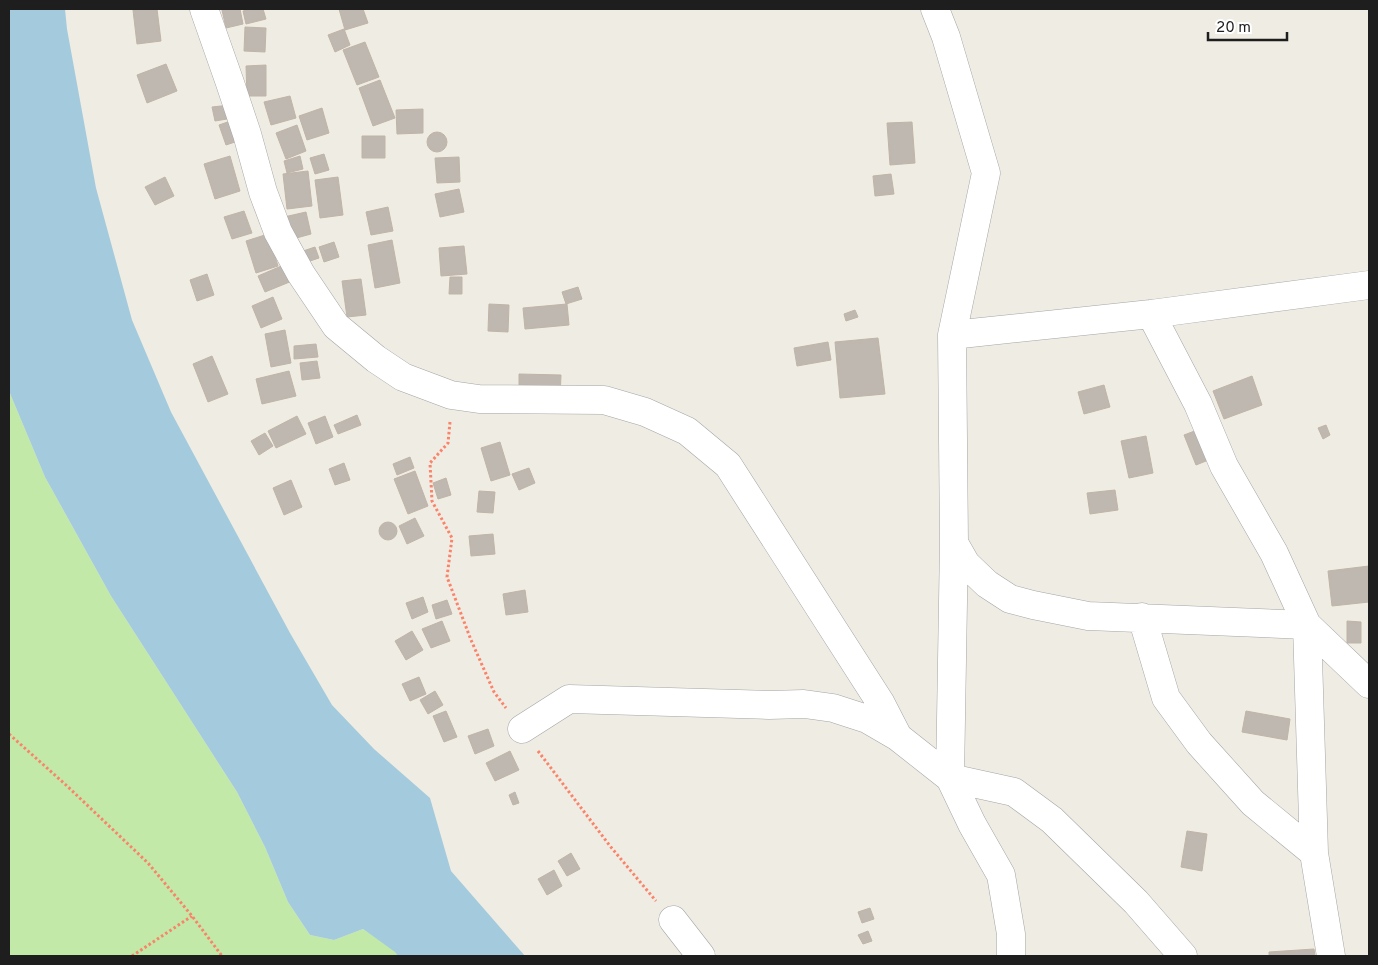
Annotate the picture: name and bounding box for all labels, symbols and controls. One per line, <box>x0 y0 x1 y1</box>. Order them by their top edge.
scale bar <box>1208 10 1287 42</box>
text: 20 m <box>1216 19 1251 38</box>

